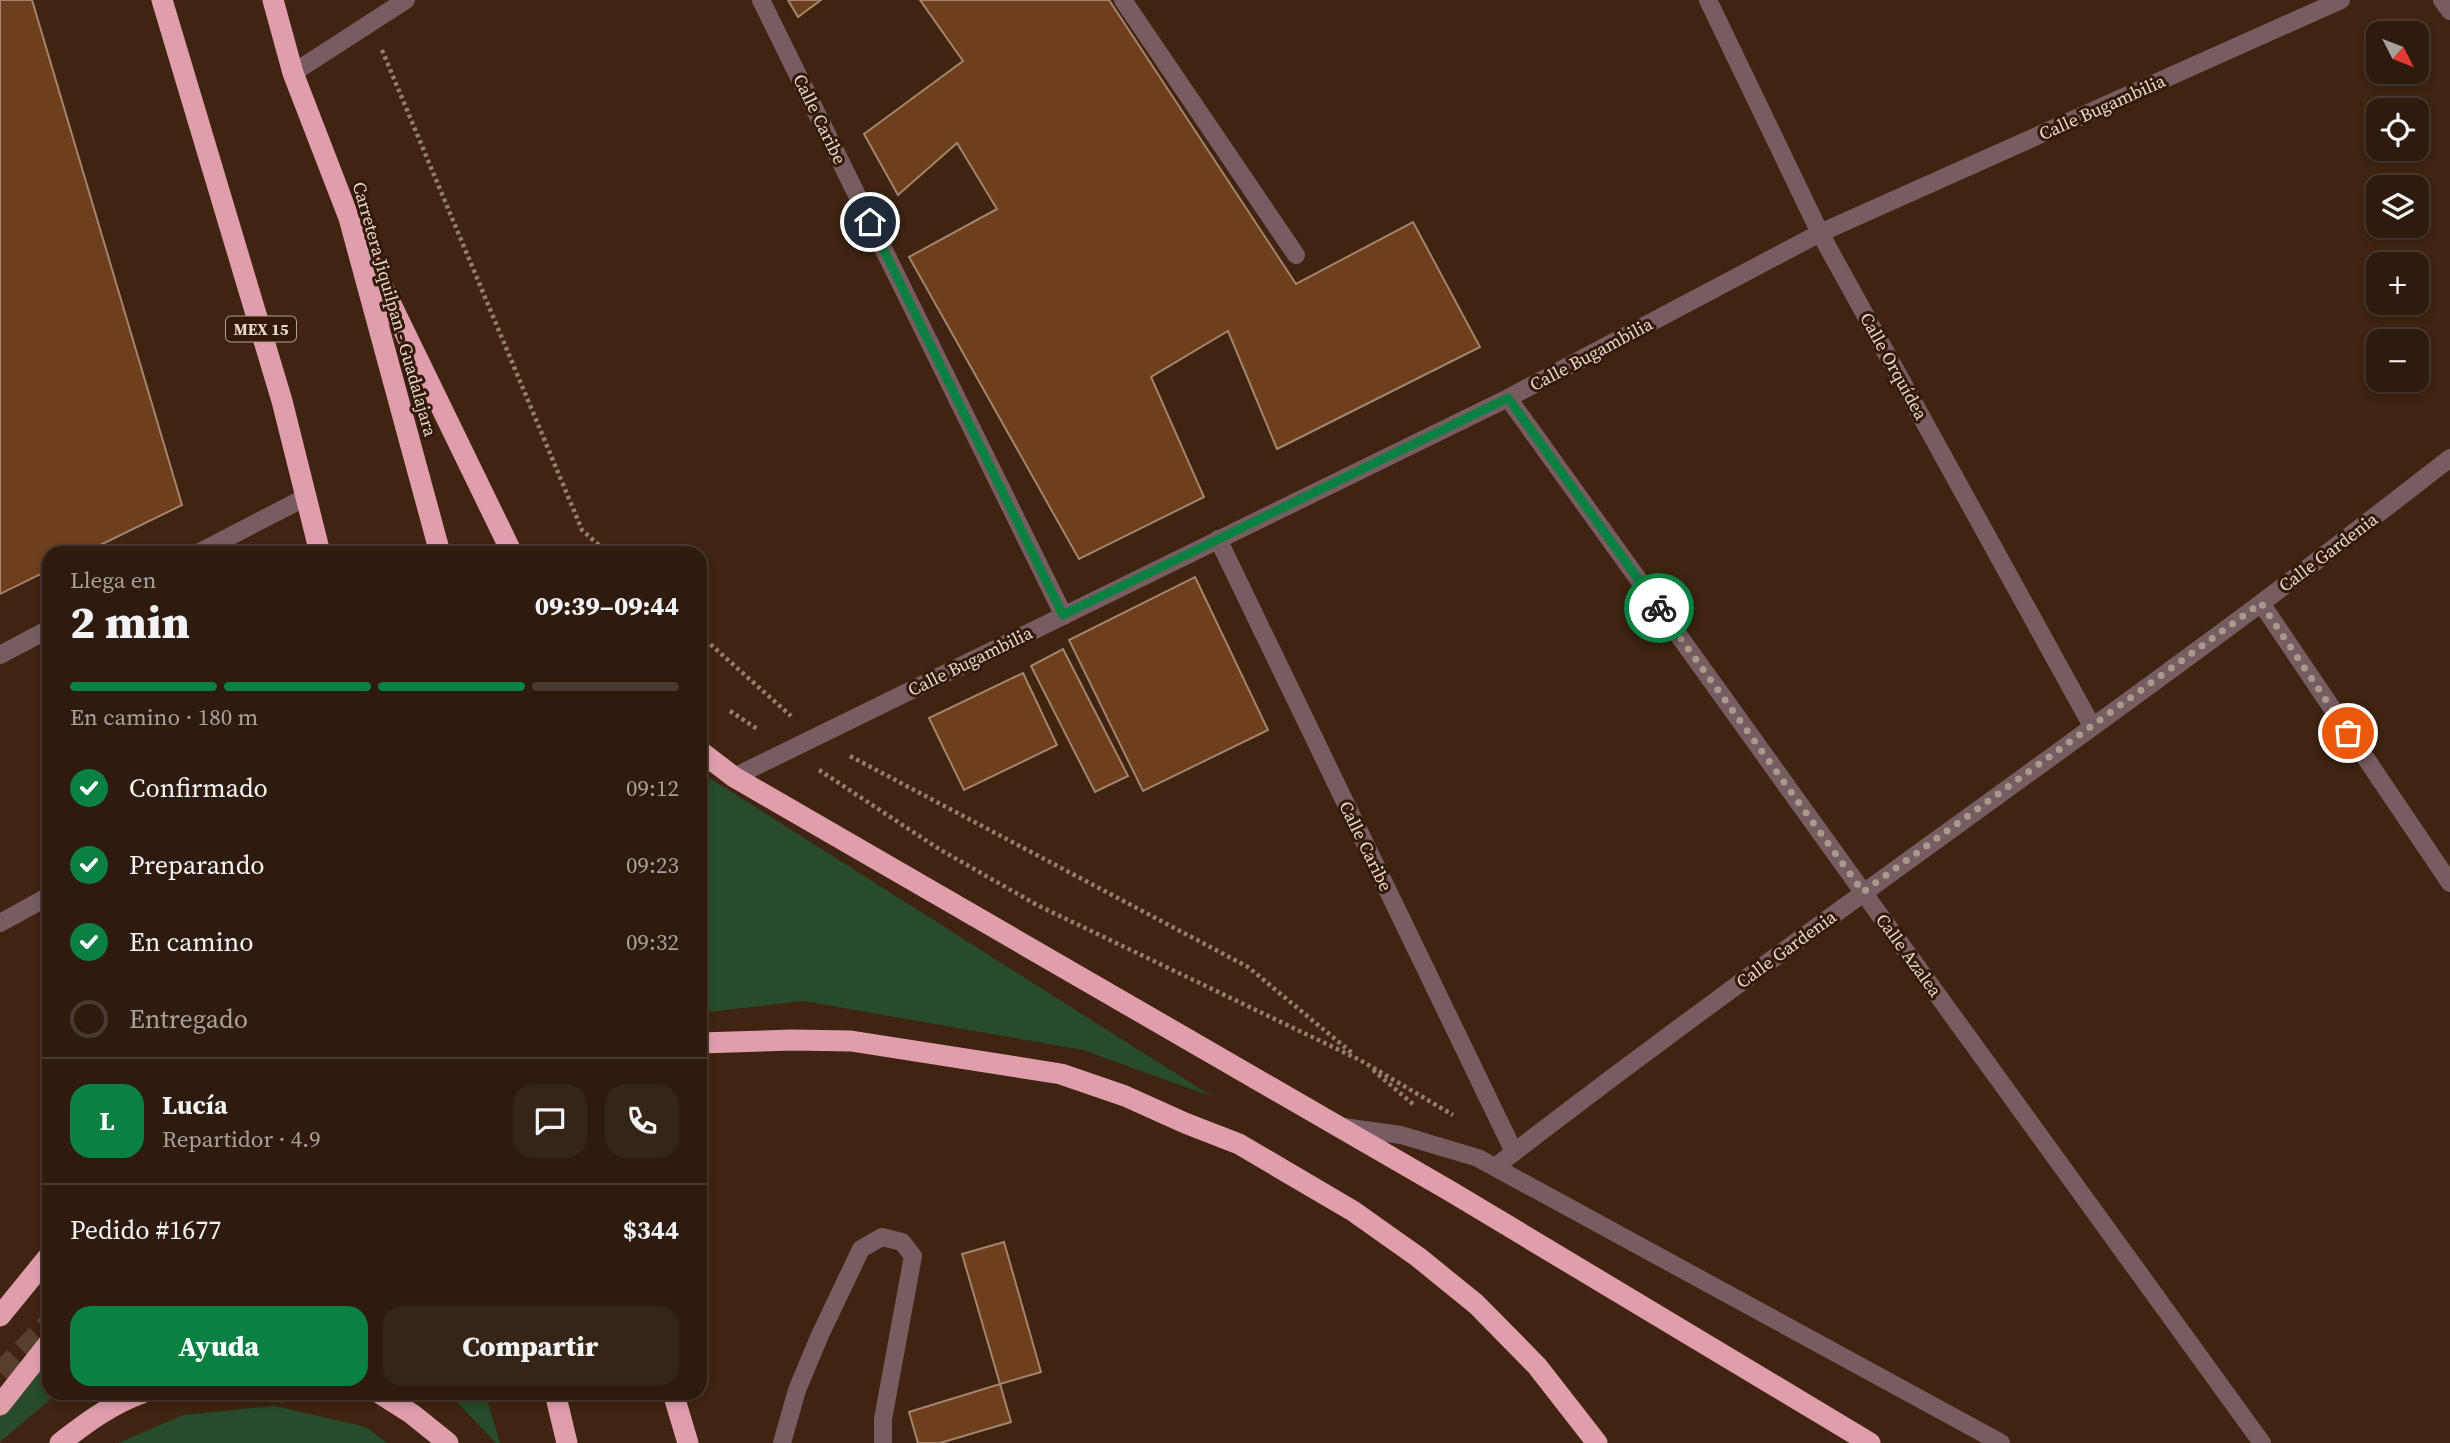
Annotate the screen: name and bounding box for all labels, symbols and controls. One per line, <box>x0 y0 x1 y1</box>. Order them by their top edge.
north arrow <box>2366 21 2429 84</box>
map controls <box>2366 21 2429 392</box>
street label: Calle Bugambilia <box>2035 68 2170 146</box>
street label: Calle Caribe <box>787 70 853 168</box>
button: locate <box>2366 98 2429 161</box>
button: layers <box>2366 175 2429 238</box>
street label: Carretera Jiquilpan - Guadalajara <box>347 179 444 440</box>
pin <box>840 192 900 252</box>
icon: home <box>851 203 889 241</box>
button: + <box>2366 252 2429 315</box>
street label: Calle Orquídea <box>1854 308 1934 425</box>
street label: Calle Bugambilia <box>1525 311 1658 397</box>
road number: MEX 15 <box>226 316 296 342</box>
button: − <box>2366 329 2429 392</box>
street label: Calle Gardenia <box>2273 506 2383 598</box>
text: Llega en <box>70 564 156 596</box>
courier <box>1624 573 1694 643</box>
text: 09:39–09:44 <box>535 588 679 624</box>
icon: bike <box>1640 589 1678 627</box>
text: 2 min <box>70 590 190 653</box>
street label: Calle Bugambilia <box>903 620 1037 702</box>
text: En camino · 180 m <box>70 701 258 733</box>
pin <box>2318 703 2378 763</box>
icon: bag <box>2329 714 2367 752</box>
icon: check <box>70 769 108 807</box>
text: Confirmado <box>129 770 268 806</box>
text: 09:12 <box>626 772 679 804</box>
street label: Calle Caribe <box>1333 797 1399 895</box>
icon: check <box>70 846 108 884</box>
text: Preparando <box>129 847 265 883</box>
text: 09:23 <box>626 849 679 881</box>
street label: Calle Gardenia <box>1731 904 1842 994</box>
street label: Calle Azalea <box>1870 908 1948 1002</box>
icon: check <box>70 923 108 961</box>
text: En camino <box>129 924 254 960</box>
text: 09:32 <box>626 926 679 958</box>
text: Entregado <box>129 1001 248 1037</box>
button: chat <box>513 1084 587 1158</box>
button: phone <box>605 1084 679 1158</box>
text: Lucía <box>162 1087 228 1123</box>
text: L <box>99 1103 115 1139</box>
text: Repartidor · 4.9 <box>162 1123 321 1155</box>
text: Pedido #1677 <box>70 1212 221 1248</box>
text: $344 <box>623 1212 679 1248</box>
button: Ayuda <box>70 1306 368 1386</box>
button: Compartir <box>382 1306 679 1386</box>

